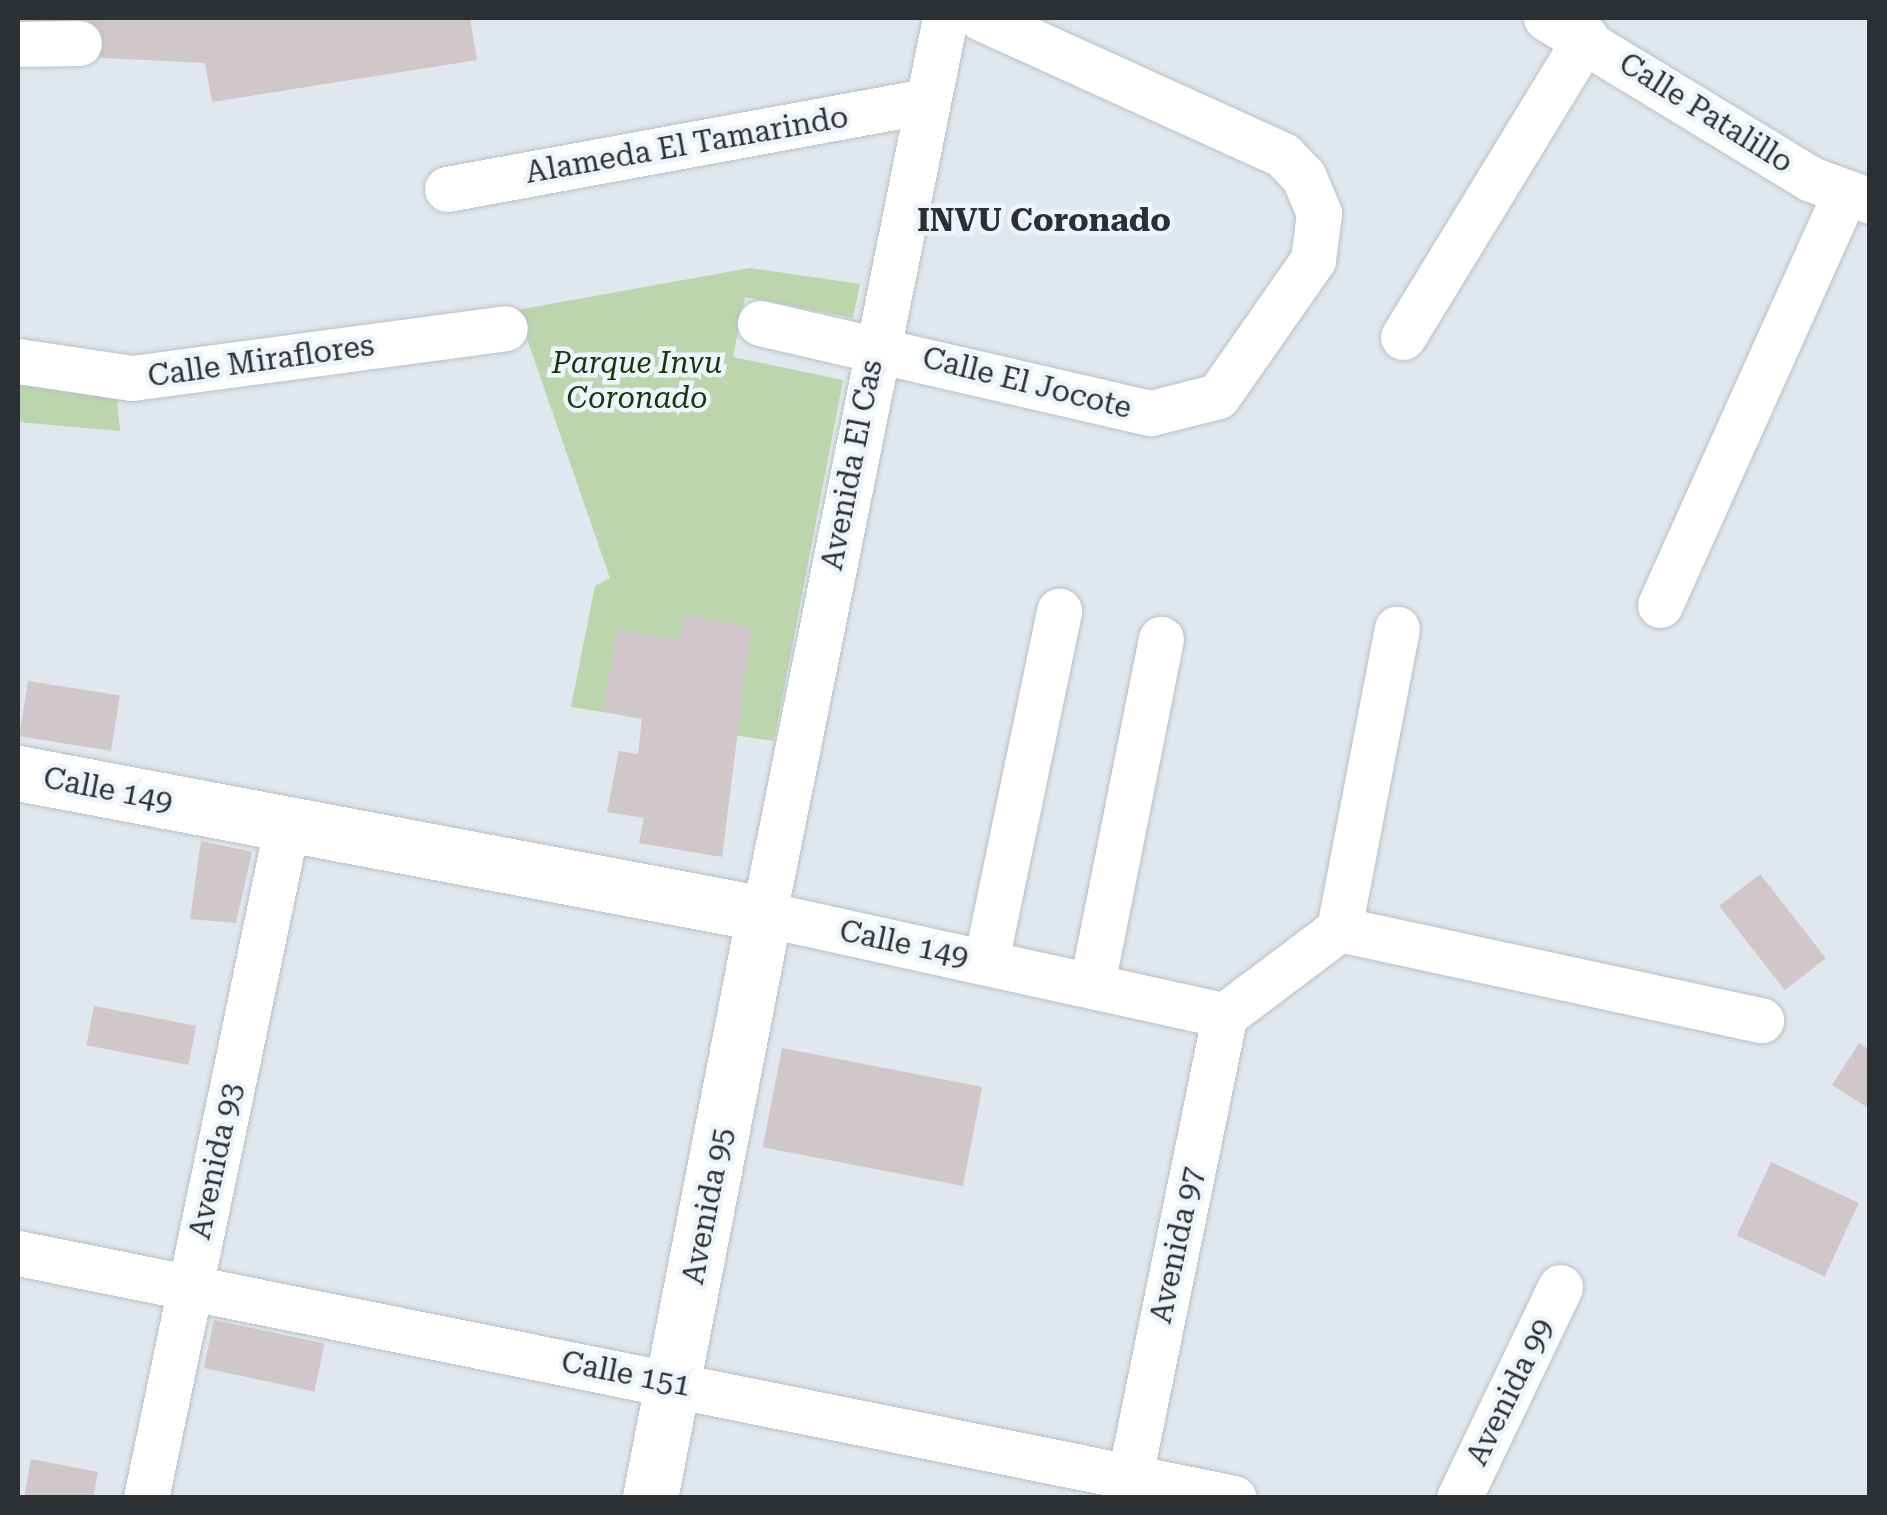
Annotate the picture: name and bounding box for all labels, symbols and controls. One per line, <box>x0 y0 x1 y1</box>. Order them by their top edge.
street label: Calle Patalillo <box>1613 45 1799 181</box>
street label: Alameda El Tamarindo <box>523 99 851 191</box>
district label: INVU Coronado <box>917 201 1171 239</box>
street label: Calle Miraflores <box>146 327 376 395</box>
street label: Calle El Jocote <box>919 340 1135 426</box>
park label: Parque Invu Coronado <box>552 345 722 416</box>
street label: Avenida El Cas <box>814 357 890 573</box>
street label: Calle 149 <box>40 760 176 820</box>
street label: Calle 149 <box>836 913 972 975</box>
street label: Avenida 93 <box>182 1080 250 1242</box>
street label: Avenida 95 <box>675 1125 741 1287</box>
street label: Avenida 97 <box>1143 1164 1211 1326</box>
street label: Avenida 99 <box>1459 1313 1561 1471</box>
street label: Calle 151 <box>558 1344 694 1404</box>

